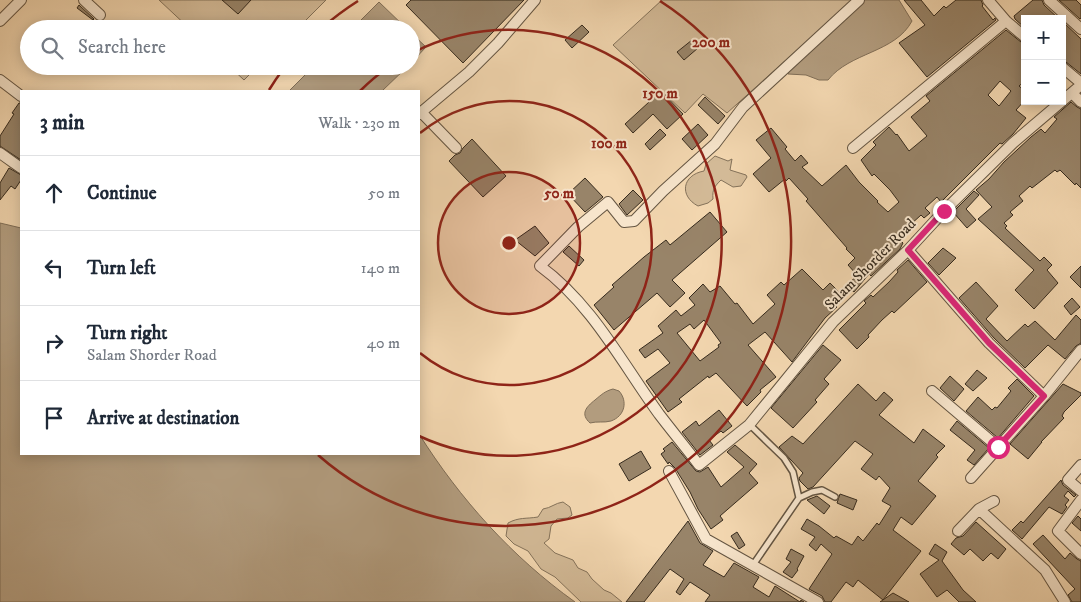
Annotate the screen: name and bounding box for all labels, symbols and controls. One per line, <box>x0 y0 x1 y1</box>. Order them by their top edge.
map controls <box>1021 15 1066 105</box>
button: + <box>1021 15 1066 60</box>
search box <box>20 20 420 75</box>
text: 200 m <box>692 33 731 52</box>
icon: search <box>38 34 66 62</box>
text: Search here <box>78 36 166 59</box>
button: − <box>1021 60 1066 105</box>
text: 150 m <box>642 84 678 103</box>
text: 3 min <box>40 110 85 136</box>
text: Walk · 230 m <box>318 113 400 133</box>
text: 100 m <box>591 134 628 153</box>
icon: ahead <box>40 179 68 207</box>
text: Continue <box>87 182 157 205</box>
text: 50 m <box>368 183 400 203</box>
text: 50 m <box>543 184 575 203</box>
route end <box>933 200 956 223</box>
street label: Salam Shorder Road <box>821 214 920 314</box>
centre of rings <box>500 234 518 252</box>
icon: left <box>40 254 68 282</box>
text: Turn left <box>87 257 156 280</box>
text: 140 m <box>361 258 400 278</box>
text: Turn right <box>87 322 167 345</box>
icon: right <box>40 329 68 357</box>
text: 40 m <box>367 333 400 353</box>
text: Salam Shorder Road <box>87 345 217 365</box>
icon: arrive <box>40 404 68 432</box>
text: Arrive at destination <box>87 407 239 430</box>
route start <box>987 436 1010 459</box>

